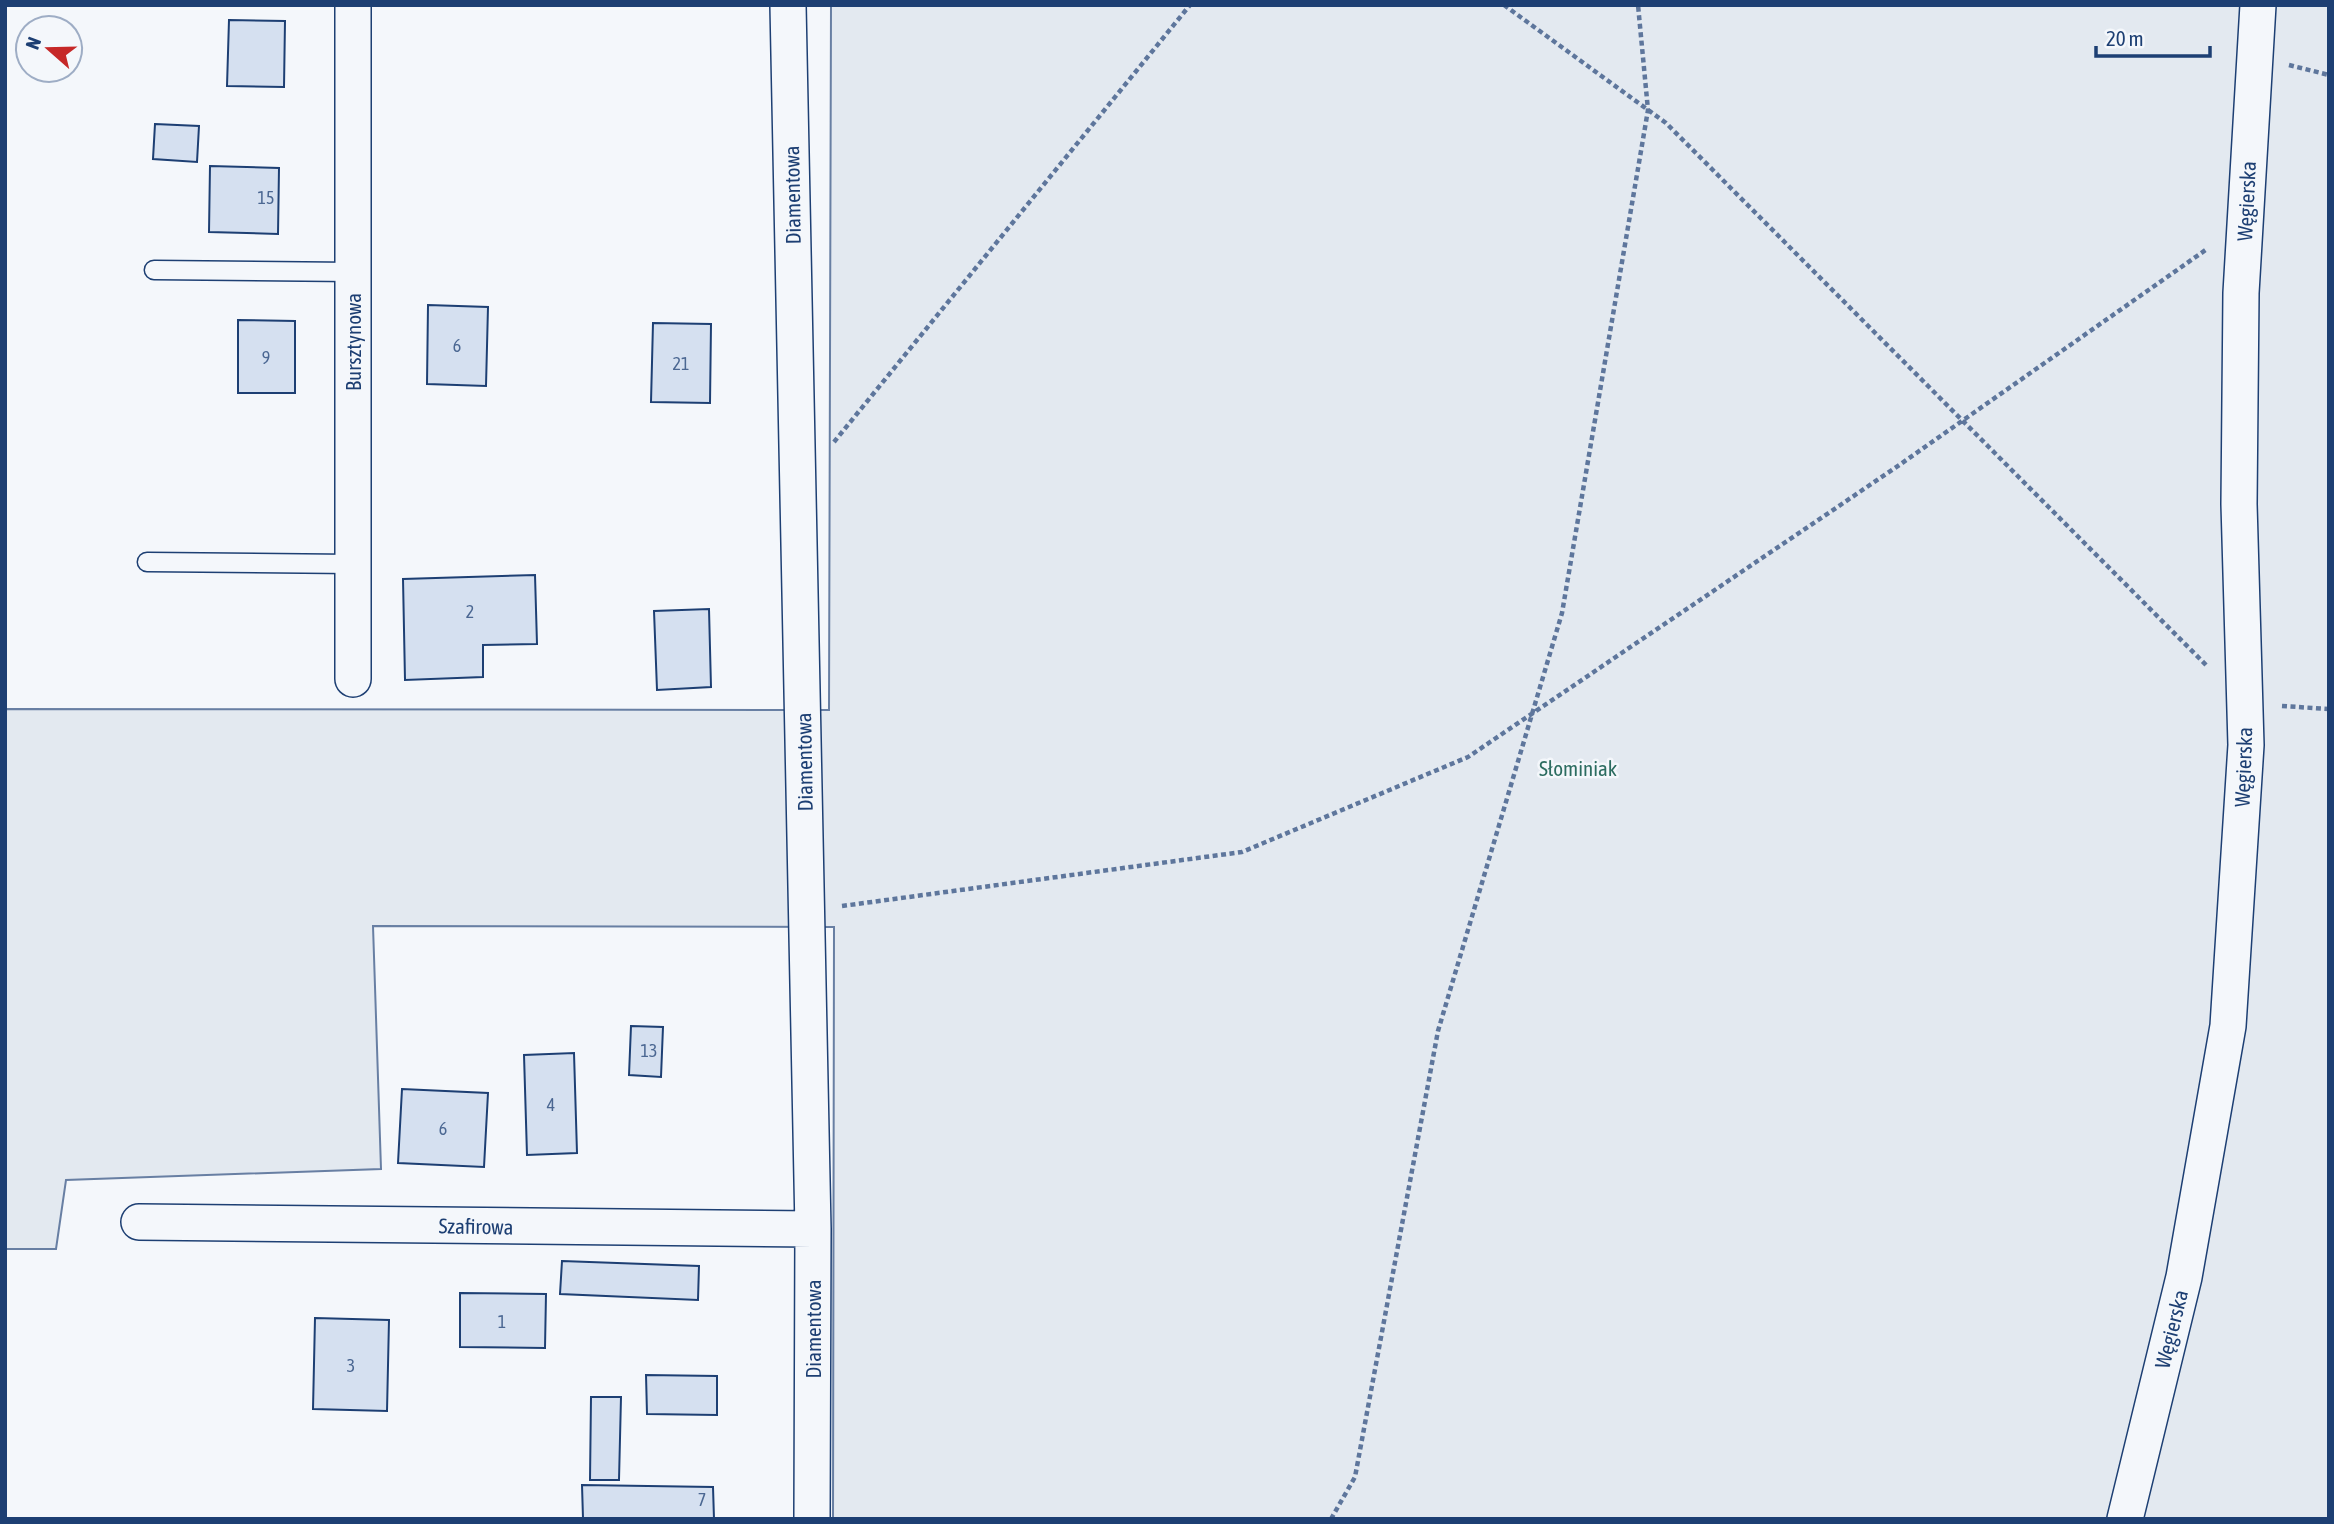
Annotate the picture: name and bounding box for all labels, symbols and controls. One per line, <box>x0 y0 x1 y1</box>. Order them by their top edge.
north arrow <box>14 14 84 84</box>
scale bar <box>2096 14 2210 58</box>
text: 20 m <box>2106 26 2144 50</box>
text: N <box>21 34 45 52</box>
street label: Diamentowa <box>779 145 805 245</box>
street label: Węgierska <box>2232 160 2260 242</box>
house number: 15 <box>258 187 274 208</box>
street label: Bursztynowa <box>341 293 365 391</box>
house number: 6 <box>453 335 461 356</box>
house number: 9 <box>262 347 270 368</box>
house number: 21 <box>673 353 689 374</box>
house number: 2 <box>466 601 474 622</box>
street label: Diamentowa <box>791 712 817 812</box>
street label: Węgierska <box>2230 727 2256 807</box>
park label: Słominiak <box>1539 756 1617 780</box>
house number: 13 <box>641 1040 657 1061</box>
house number: 4 <box>547 1094 555 1115</box>
house number: 6 <box>439 1118 447 1139</box>
street label: Szafirowa <box>438 1213 514 1239</box>
street label: Diamentowa <box>801 1280 825 1378</box>
street label: Węgierska <box>2150 1287 2192 1371</box>
house number: 1 <box>498 1311 506 1332</box>
house number: 3 <box>347 1355 355 1376</box>
house number: 7 <box>698 1489 706 1510</box>

